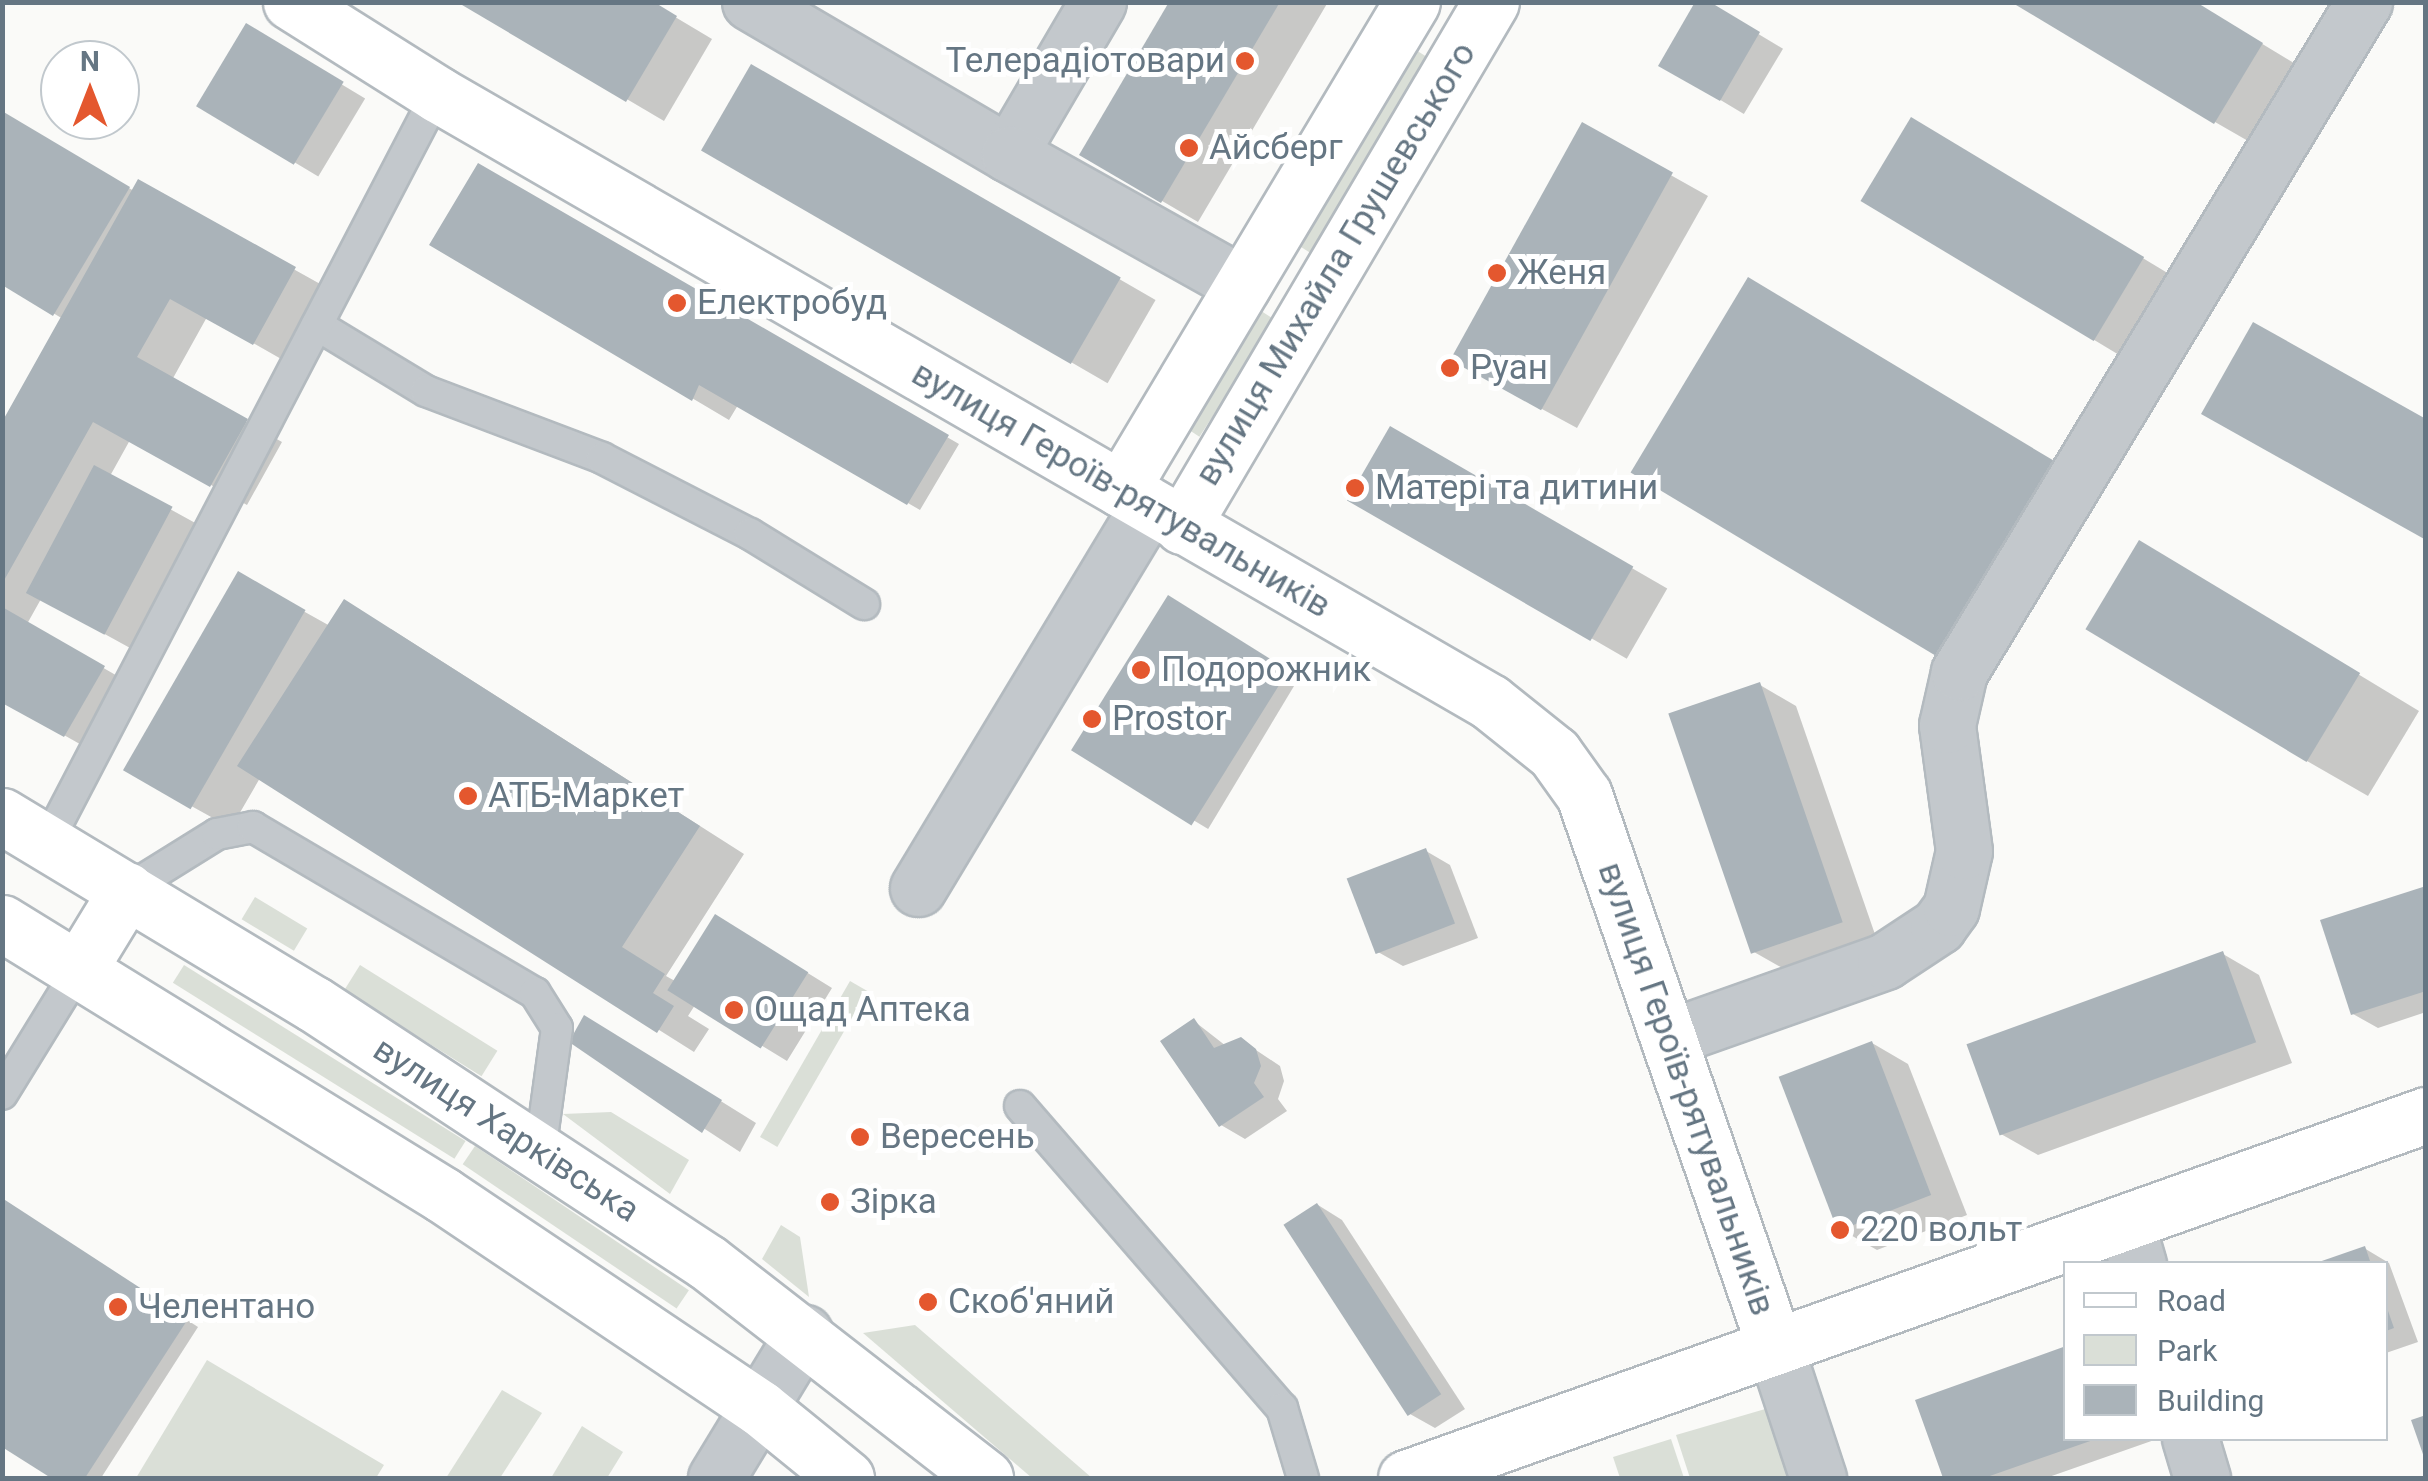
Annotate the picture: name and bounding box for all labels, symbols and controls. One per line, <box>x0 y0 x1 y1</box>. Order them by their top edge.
street label: вулиця Михайла Грушевського <box>1187 35 1485 493</box>
north arrow <box>40 40 140 140</box>
place label: Телерадіотовари <box>946 40 1225 82</box>
text: N <box>80 45 100 78</box>
marker: Телерадіотовари <box>1234 50 1256 72</box>
place label: Айсберг <box>1209 127 1343 169</box>
marker: Айсберг <box>1178 137 1200 159</box>
place label: Женя <box>1517 252 1606 294</box>
marker: Женя <box>1486 262 1508 284</box>
place label: Електробуд <box>697 282 887 324</box>
marker: Електробуд <box>666 292 688 314</box>
place label: Руан <box>1470 347 1548 389</box>
street label: вулиця Героїв-рятувальників <box>904 353 1338 627</box>
marker: Руан <box>1439 357 1461 379</box>
place label: Матері та дитини <box>1375 467 1658 509</box>
marker: Матері та дитини <box>1344 477 1366 499</box>
place label: Подорожник <box>1161 649 1371 691</box>
marker: Подорожник <box>1130 659 1152 681</box>
place label: Prostor <box>1112 698 1227 740</box>
marker: Prostor <box>1081 708 1103 730</box>
place label: АТБ-Маркет <box>488 775 684 817</box>
marker: АТБ-Маркет <box>457 785 479 807</box>
street label: вулиця Героїв-рятувальників <box>1589 857 1783 1321</box>
place label: Ощад Аптека <box>754 989 971 1031</box>
marker: Ощад Аптека <box>723 999 745 1021</box>
street label: вулиця Харківська <box>365 1028 647 1232</box>
place label: Вересень <box>880 1116 1035 1158</box>
marker: Вересень <box>849 1126 871 1148</box>
place label: Зiрка <box>850 1181 937 1223</box>
marker: Зiрка <box>819 1191 841 1213</box>
place label: 220 вольт <box>1860 1209 2022 1251</box>
marker: 220 вольт <box>1829 1219 1851 1241</box>
legend <box>2063 1261 2388 1441</box>
place label: Скоб'яний <box>948 1281 1115 1323</box>
text: Road <box>2157 1283 2226 1318</box>
place label: Челентано <box>138 1286 315 1328</box>
marker: Скоб'яний <box>917 1291 939 1313</box>
marker: Челентано <box>107 1296 129 1318</box>
text: Park <box>2157 1333 2217 1368</box>
text: Building <box>2157 1383 2264 1418</box>

